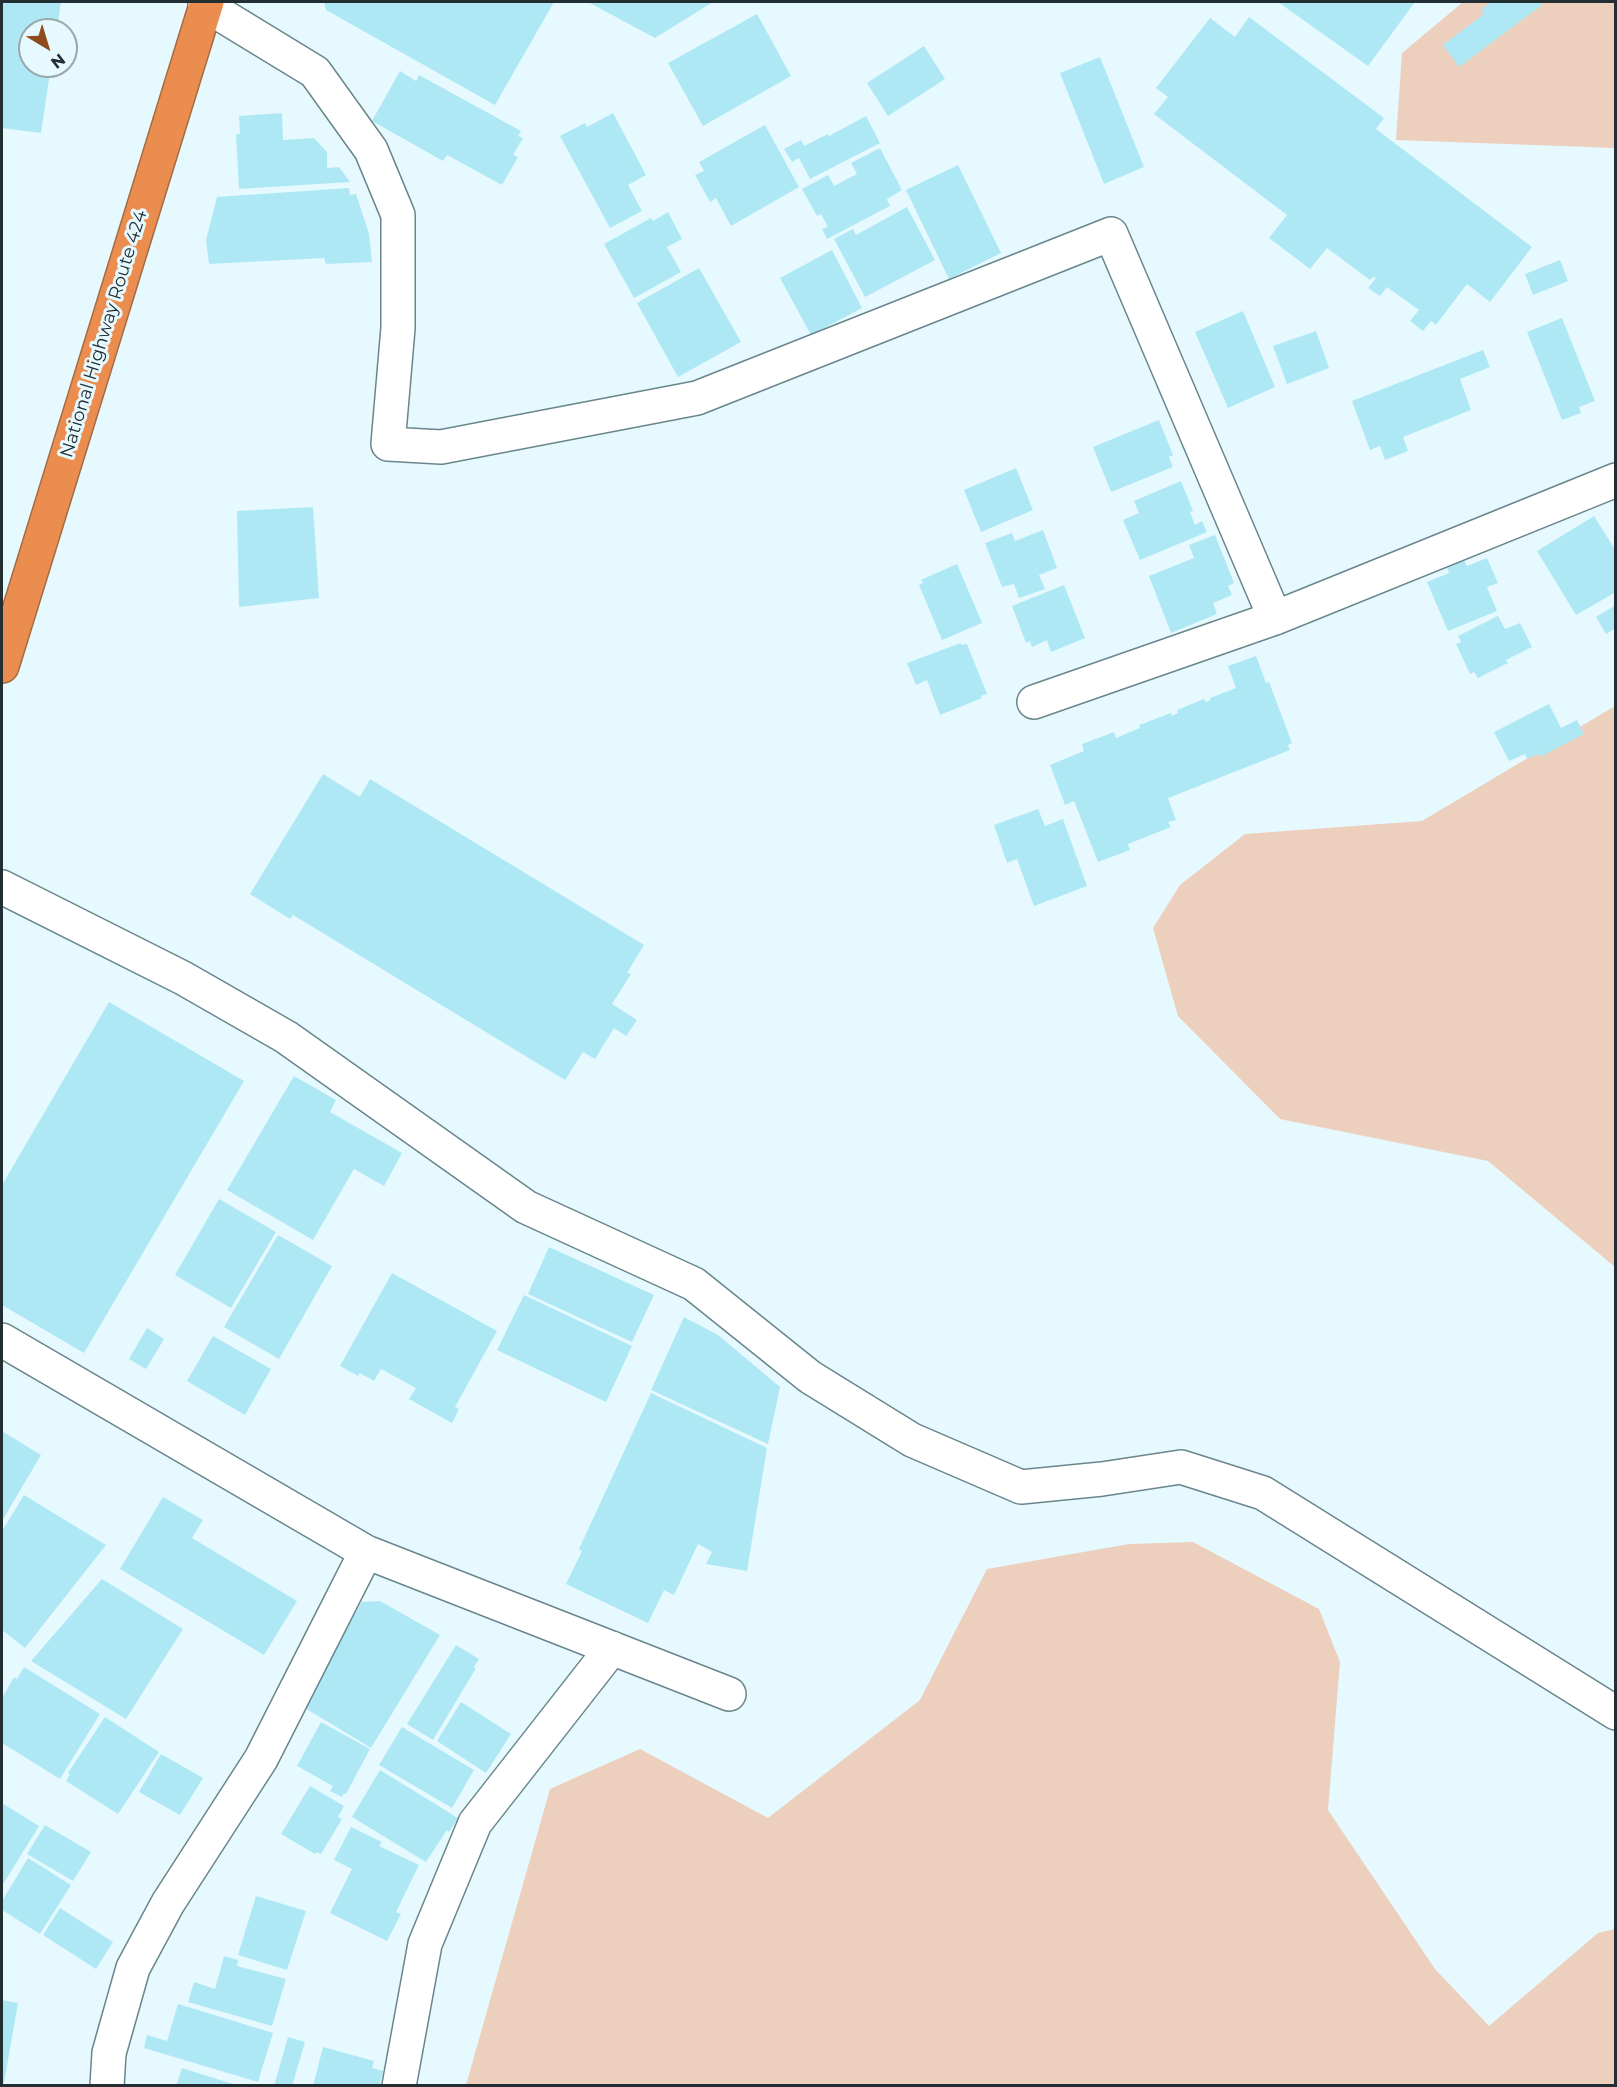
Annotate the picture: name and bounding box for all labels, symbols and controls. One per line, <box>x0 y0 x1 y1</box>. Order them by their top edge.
north arrow <box>18 18 78 78</box>
text: N <box>47 50 69 72</box>
street label: National Highway Route 424 <box>56 208 152 460</box>

